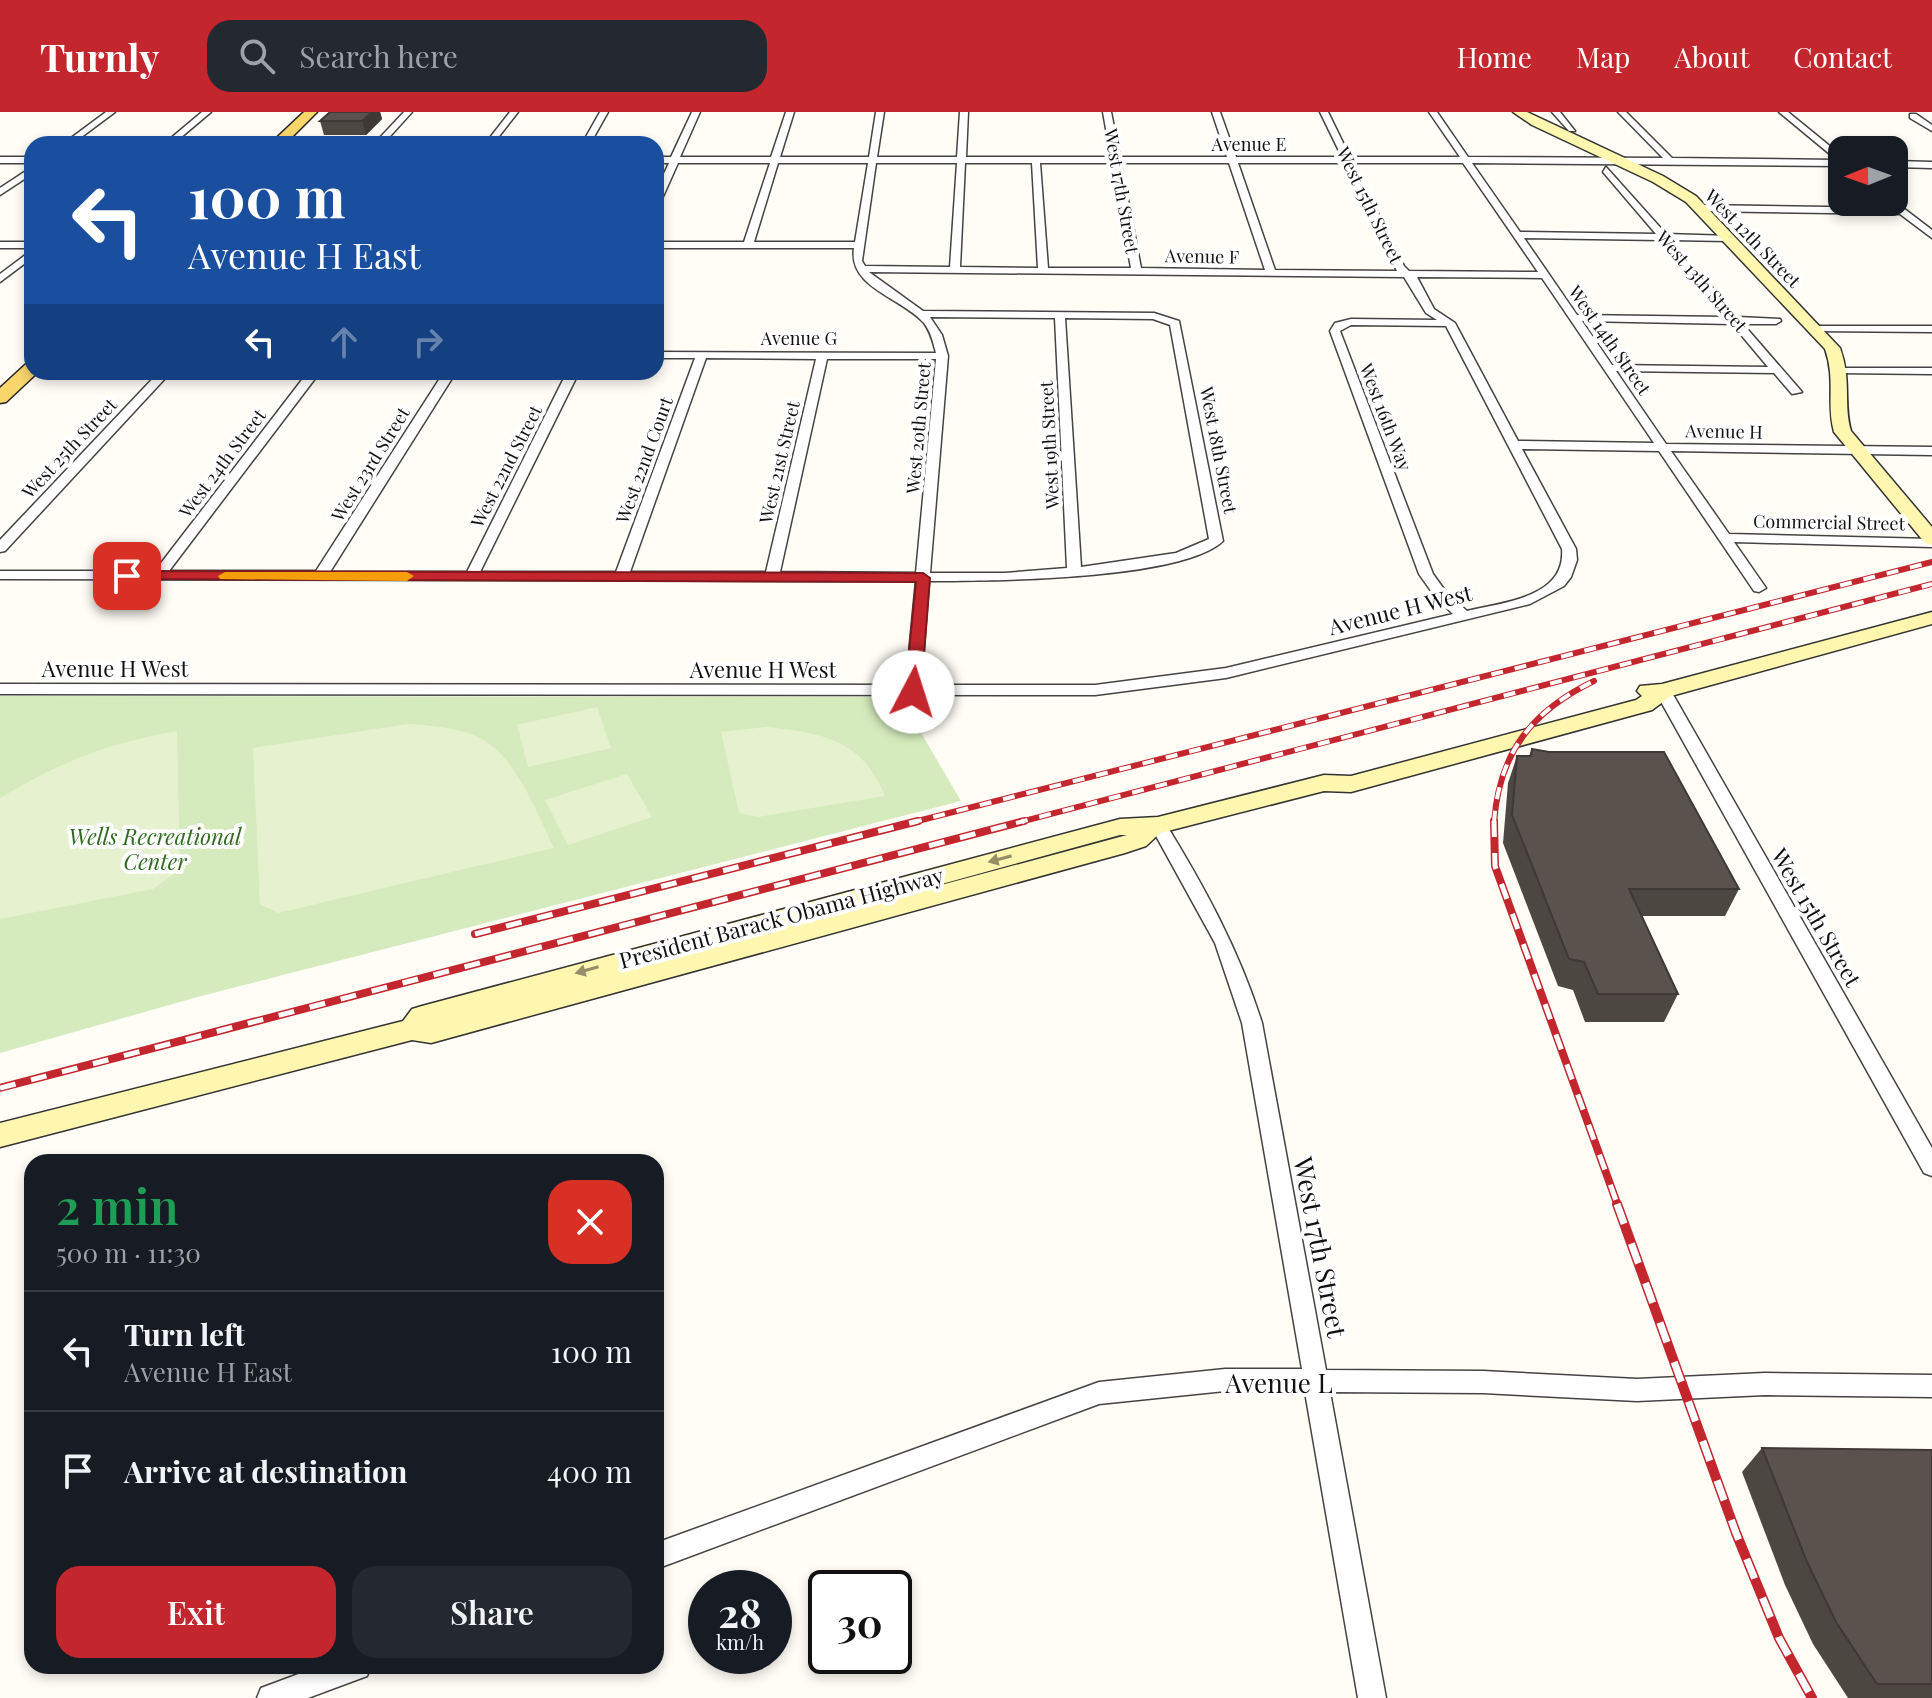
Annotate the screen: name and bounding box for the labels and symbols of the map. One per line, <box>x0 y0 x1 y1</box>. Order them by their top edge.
street label: West 17th Street <box>1099 126 1145 256</box>
street label: Avenue E <box>1211 132 1286 156</box>
north arrow <box>1828 136 1908 216</box>
street label: West 15th Street <box>1331 142 1409 268</box>
street label: West 12th Street <box>1699 183 1806 293</box>
street label: West 13th Street <box>1651 224 1753 337</box>
street label: Avenue F <box>1164 243 1239 269</box>
street label: West 14th Street <box>1563 280 1657 400</box>
street label: Avenue G <box>760 326 838 350</box>
street label: West 16th Way <box>1354 359 1417 474</box>
street label: West 20th Street <box>900 361 936 496</box>
street label: West 19th Street <box>1034 380 1064 511</box>
street label: West 18th Street <box>1195 384 1243 516</box>
street label: West 25th Street <box>16 392 122 504</box>
street label: West 22nd Court <box>610 393 678 527</box>
street label: West 21st Street <box>753 398 805 527</box>
street label: West 22nd Street <box>464 400 547 532</box>
street label: West 23rd Street <box>325 402 415 527</box>
street label: West 24th Street <box>173 403 271 523</box>
street label: Avenue H <box>1684 418 1763 444</box>
street label: Commercial Street <box>1753 509 1906 535</box>
pin <box>93 542 161 610</box>
street label: Avenue H West <box>1324 576 1476 642</box>
position arrow <box>871 650 955 734</box>
street label: Avenue H West <box>41 653 190 683</box>
street label: Avenue H West <box>689 654 838 684</box>
park label: Wells Recreational Center <box>69 821 242 876</box>
street label: West 15th Street <box>1765 842 1869 992</box>
one-way arrow <box>988 853 1013 865</box>
street label: President Barack Obama Highway <box>616 859 946 975</box>
one-way arrow <box>574 964 599 976</box>
street label: West 17th Street <box>1286 1153 1356 1341</box>
street label: Avenue L <box>1224 1365 1333 1400</box>
speed limit sign: 30 <box>808 1570 912 1674</box>

